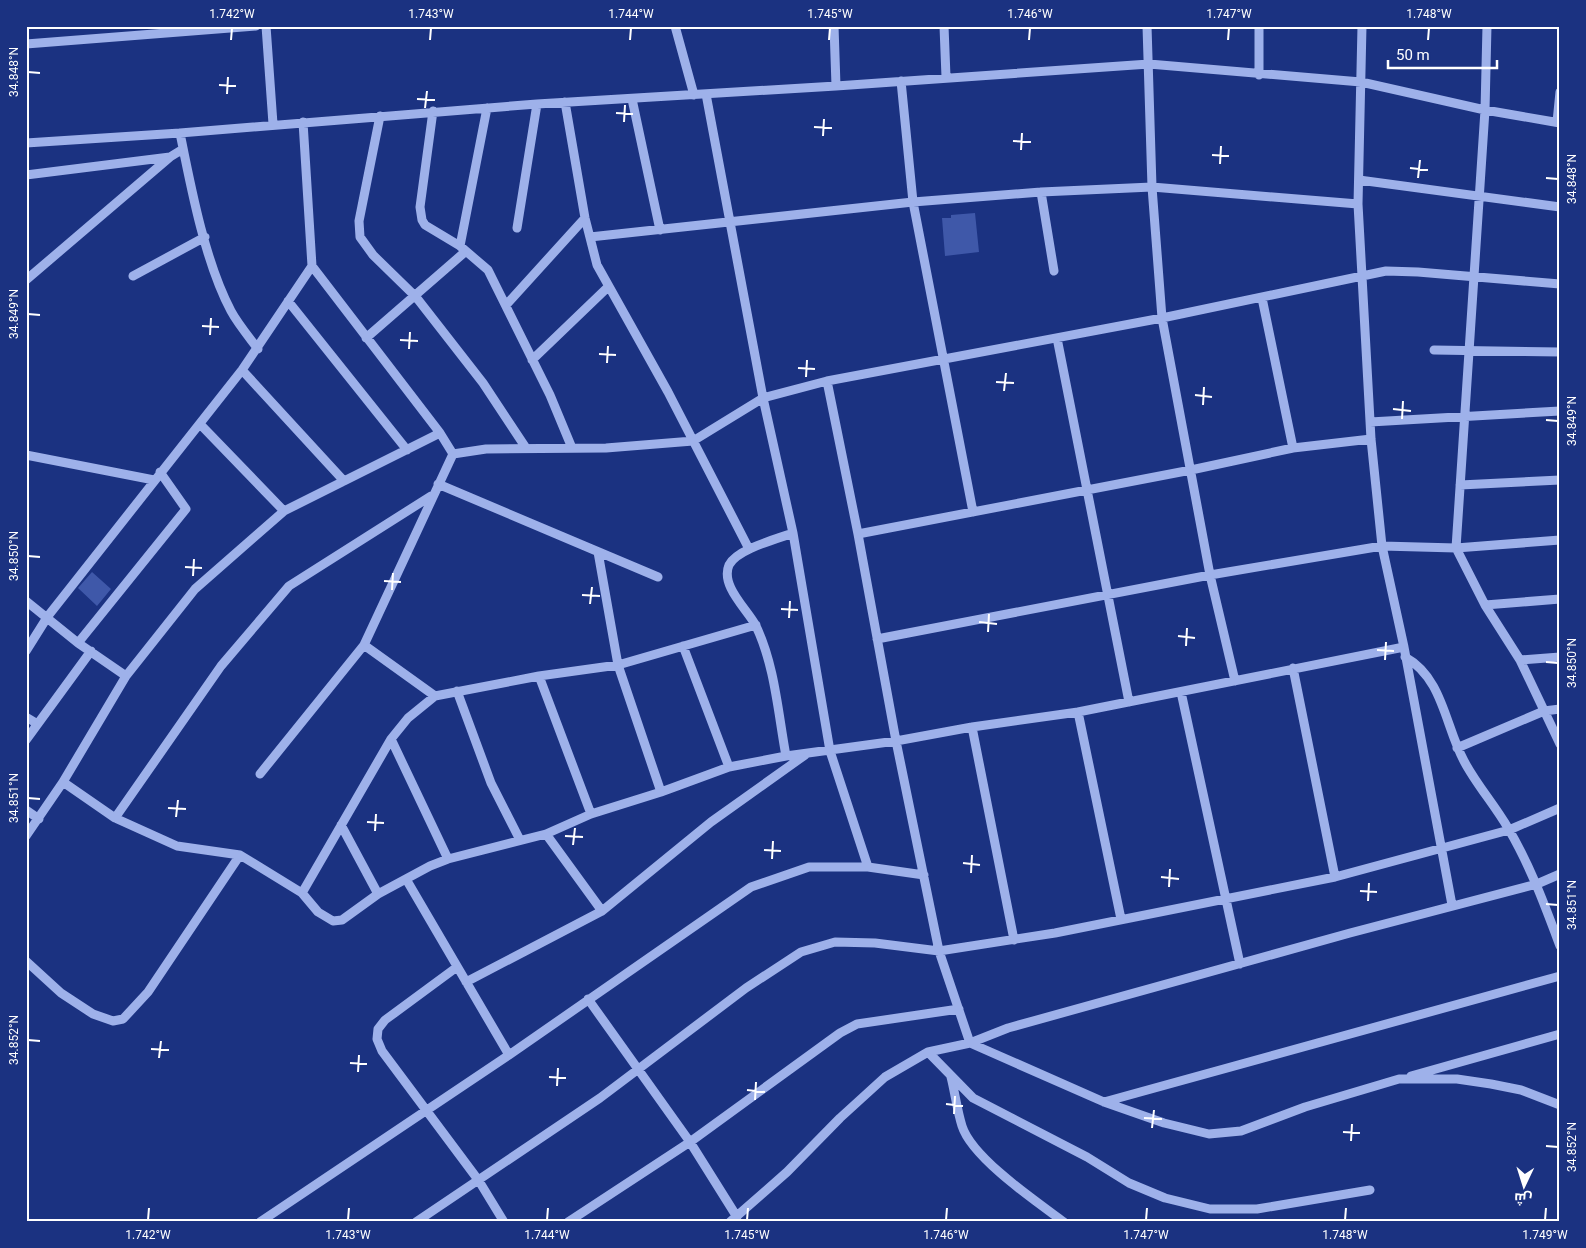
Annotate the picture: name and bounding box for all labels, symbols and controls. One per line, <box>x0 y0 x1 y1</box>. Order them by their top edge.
text: 1.742°W <box>209 7 255 21</box>
text: 1.743°W <box>408 7 454 21</box>
text: 1.744°W <box>608 7 654 21</box>
text: 1.745°W <box>807 7 853 21</box>
text: 1.746°W <box>1007 7 1053 21</box>
text: 1.747°W <box>1206 7 1252 21</box>
text: 1.748°W <box>1406 7 1452 21</box>
scale bar <box>1388 38 1497 70</box>
text: 50 m <box>1396 46 1430 64</box>
text: 34.848°N <box>7 47 21 97</box>
text: 34.848°N <box>1565 154 1579 204</box>
text: 34.849°N <box>7 289 21 339</box>
text: 34.849°N <box>1565 396 1579 446</box>
text: 34.850°N <box>7 531 21 581</box>
text: 34.850°N <box>1565 638 1579 688</box>
text: 34.851°N <box>7 773 21 823</box>
text: 34.851°N <box>1565 880 1579 930</box>
text: 34.852°N <box>7 1015 21 1065</box>
text: 34.852°N <box>1565 1122 1579 1172</box>
north arrow <box>1498 1160 1548 1210</box>
text: ش <box>1514 1189 1533 1208</box>
text: 1.742°W <box>125 1228 171 1242</box>
text: 1.743°W <box>325 1228 371 1242</box>
text: 1.744°W <box>524 1228 570 1242</box>
text: 1.745°W <box>724 1228 770 1242</box>
text: 1.746°W <box>923 1228 969 1242</box>
text: 1.747°W <box>1123 1228 1169 1242</box>
text: 1.748°W <box>1322 1228 1368 1242</box>
text: 1.749°W <box>1522 1228 1568 1242</box>

